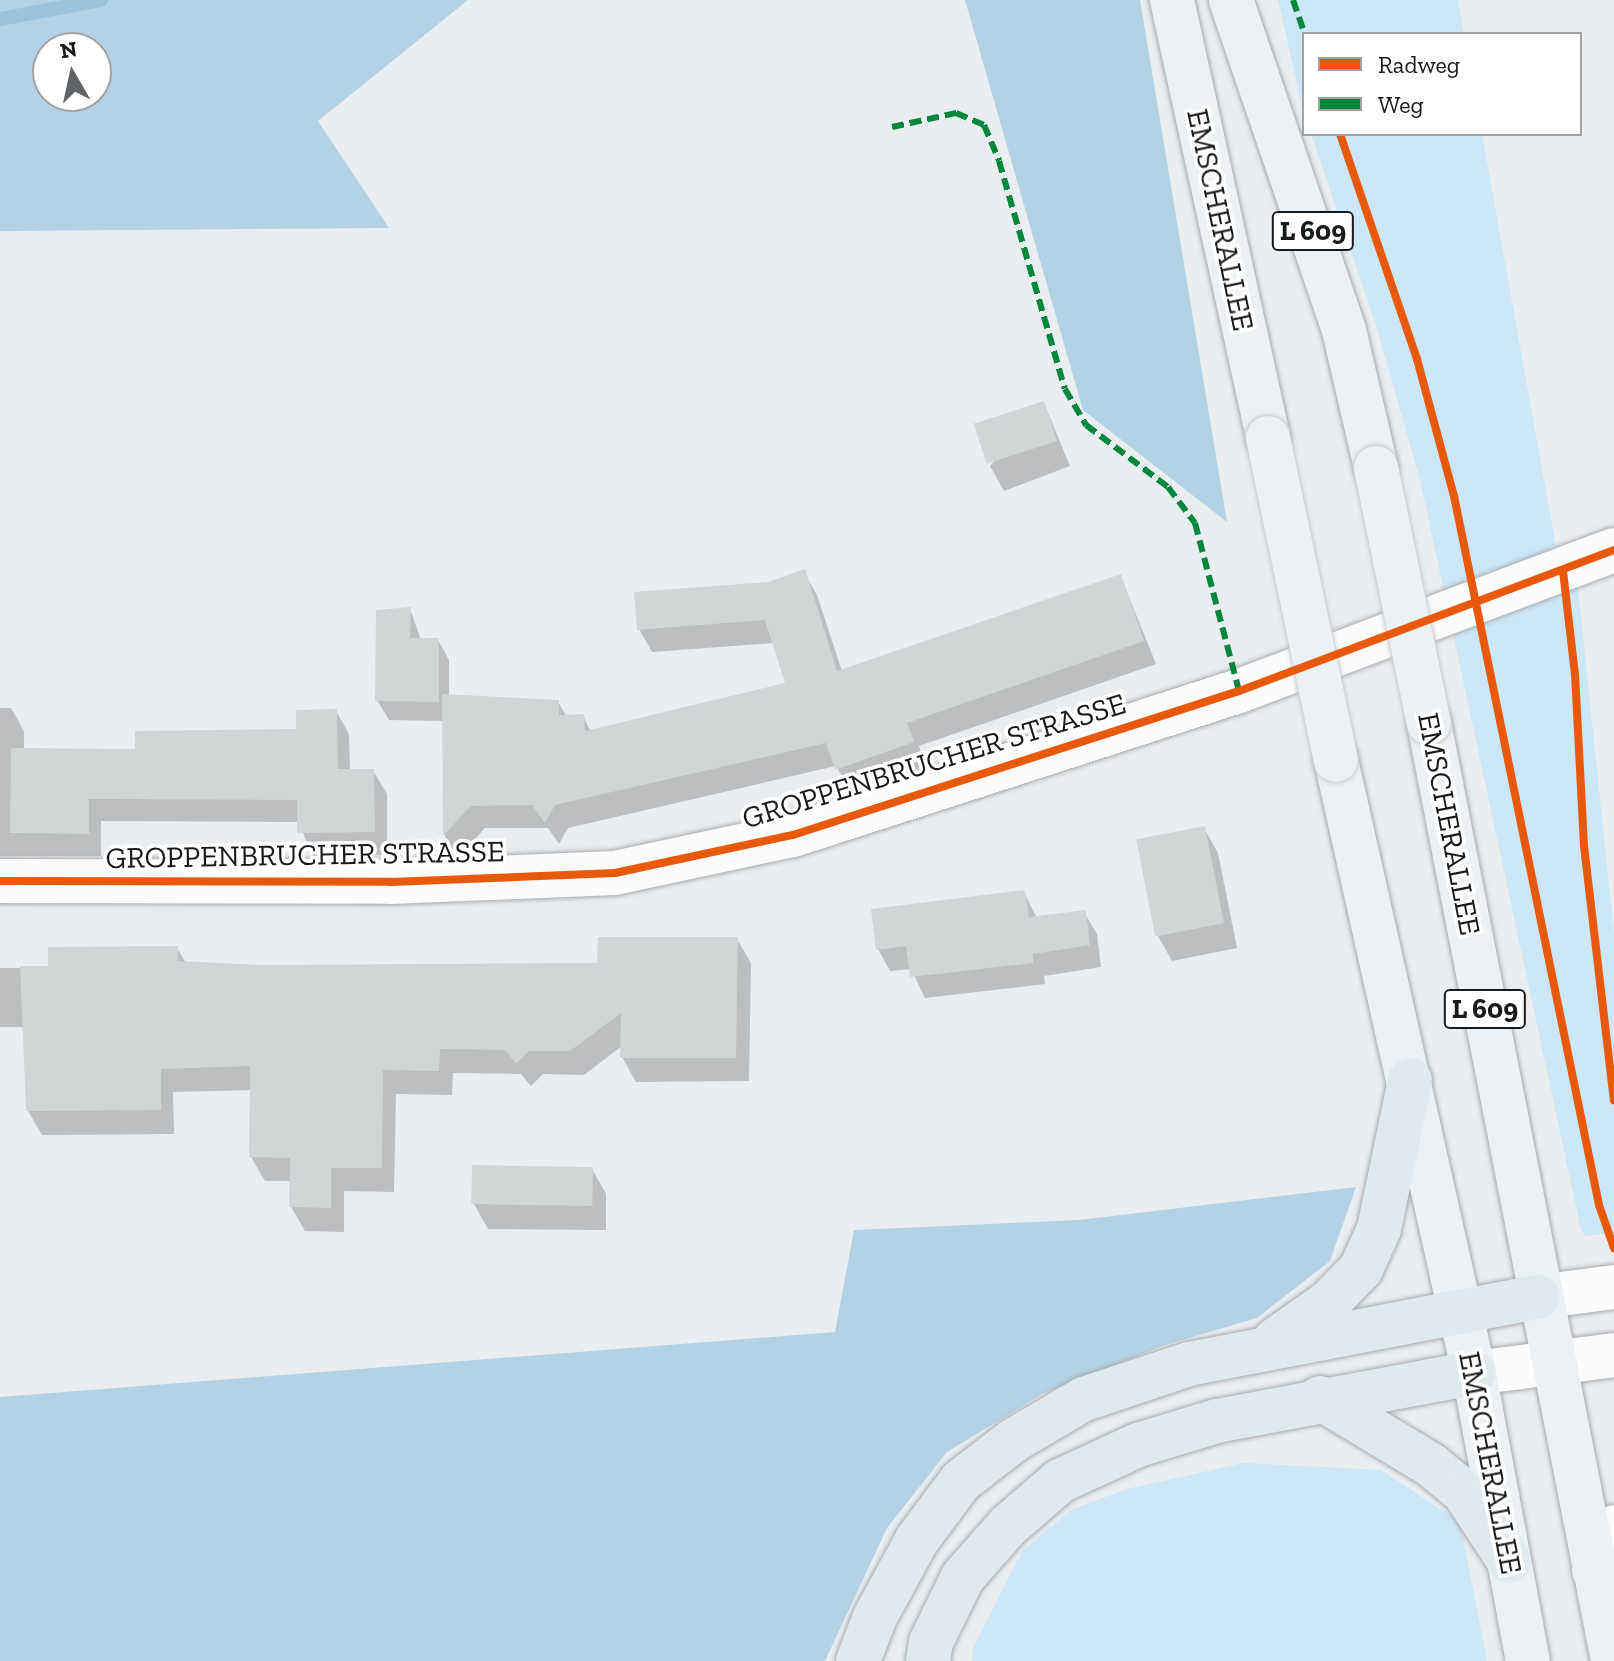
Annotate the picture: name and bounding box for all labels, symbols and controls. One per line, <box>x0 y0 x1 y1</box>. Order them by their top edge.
north arrow <box>32 32 112 112</box>
legend <box>1302 32 1582 136</box>
text: N <box>58 35 79 64</box>
text: Radweg <box>1378 50 1460 79</box>
text: Weg <box>1378 90 1424 119</box>
street label: EMSCHERALLEE <box>1179 106 1261 334</box>
road number: L 609 <box>1271 207 1355 255</box>
street label: GROPPENBRUCHER STRASSE <box>738 685 1130 837</box>
street label: EMSCHERALLEE <box>1410 710 1488 938</box>
street label: GROPPENBRUCHER STRASSE <box>105 834 505 876</box>
road number: L 609 <box>1443 985 1527 1033</box>
street label: EMSCHERALLEE <box>1451 1349 1529 1577</box>

